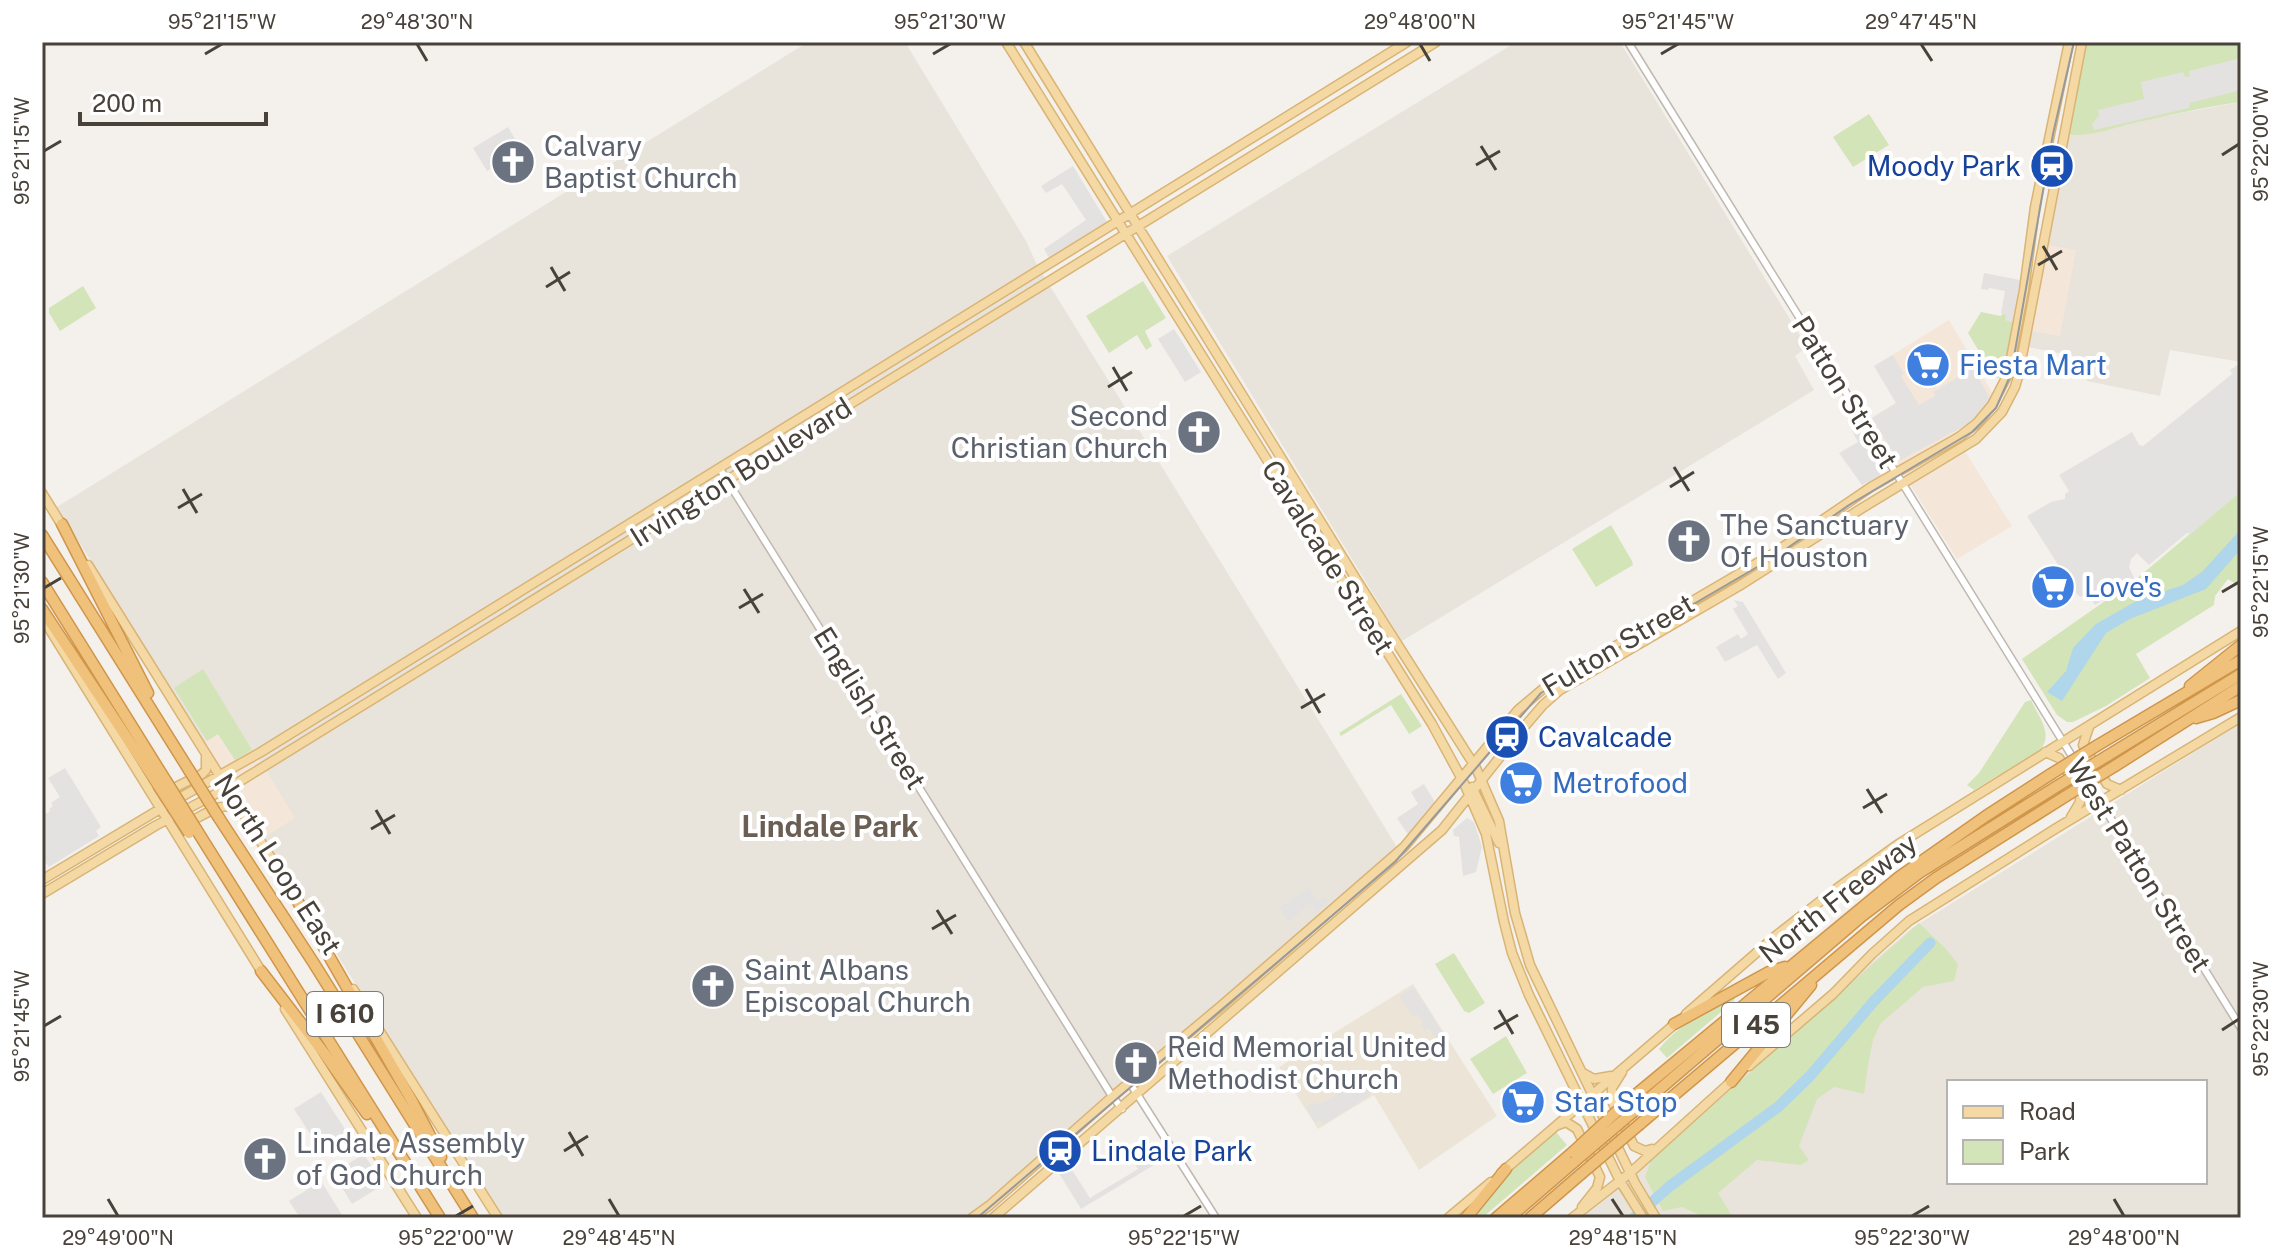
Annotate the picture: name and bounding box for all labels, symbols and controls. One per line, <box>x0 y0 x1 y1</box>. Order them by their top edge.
text: 95°21'15"W <box>168 10 276 34</box>
text: 29°48'30"N <box>361 10 473 34</box>
text: 95°21'30"W <box>894 10 1006 34</box>
text: 29°48'00"N <box>1364 10 1476 34</box>
text: 95°21'45"W <box>1622 10 1734 34</box>
text: 29°47'45"N <box>1865 10 1977 34</box>
scale bar <box>80 76 266 126</box>
text: 95°22'00"W <box>2249 86 2273 202</box>
text: 200 m <box>92 89 162 117</box>
text: 95°21'15"W <box>10 97 34 205</box>
place label: Calvary Baptist Church <box>544 129 737 194</box>
church icon: Calvary Baptist Church <box>489 138 537 186</box>
station icon: Moody Park <box>2028 142 2076 190</box>
place label: Moody Park <box>1867 149 2021 182</box>
street label: Patton Street <box>1786 310 1905 474</box>
supermarket icon: Fiesta Mart <box>1904 341 1952 389</box>
place label: Fiesta Mart <box>1959 348 2107 381</box>
street label: Irvington Boulevard <box>624 390 857 553</box>
place label: Second Christian Church <box>951 399 1168 464</box>
church icon: Second Christian Church <box>1175 408 1223 456</box>
street label: Cavalcade Street <box>1255 454 1401 660</box>
place label: The Sanctuary Of Houston <box>1720 508 1909 573</box>
church icon: The Sanctuary Of Houston <box>1665 517 1713 565</box>
text: 95°22'15"W <box>2249 526 2273 638</box>
text: 95°21'30"W <box>10 532 34 644</box>
supermarket icon: Love's <box>2029 563 2077 611</box>
place label: Love's <box>2084 570 2162 603</box>
street label: Fulton Street <box>1536 586 1700 703</box>
street label: English Street <box>807 621 933 795</box>
station icon: Cavalcade <box>1483 713 1531 761</box>
place label: Cavalcade <box>1538 720 1672 753</box>
street label: West Patton Street <box>2060 752 2219 978</box>
supermarket icon: Metrofood <box>1497 759 1545 807</box>
place label: Metrofood <box>1552 766 1688 799</box>
street label: North Loop East <box>208 767 349 960</box>
district label: Lindale Park <box>741 808 919 844</box>
street label: North Freeway <box>1752 826 1923 970</box>
place label: Saint Albans Episcopal Church <box>744 953 971 1018</box>
text: 95°22'30"W <box>2249 961 2273 1077</box>
church icon: Saint Albans Episcopal Church <box>689 962 737 1010</box>
text: 95°21'45"W <box>10 970 34 1082</box>
road number: I 610 <box>307 992 383 1036</box>
road number: I 45 <box>1722 1003 1790 1047</box>
place label: Reid Memorial United Methodist Church <box>1167 1030 1447 1095</box>
church icon: Reid Memorial United Methodist Church <box>1112 1039 1160 1087</box>
supermarket icon: Star Stop <box>1499 1078 1547 1126</box>
legend <box>1947 1080 2207 1184</box>
place label: Star Stop <box>1554 1085 1677 1118</box>
text: Road <box>2019 1097 2076 1125</box>
place label: Lindale Assembly of God Church <box>296 1126 525 1191</box>
station icon: Lindale Park <box>1036 1127 1084 1175</box>
place label: Lindale Park <box>1091 1134 1253 1167</box>
church icon: Lindale Assembly of God Church <box>241 1135 289 1183</box>
text: Park <box>2019 1137 2070 1165</box>
text: 29°49'00"N <box>62 1226 174 1250</box>
text: 95°22'00"W <box>398 1226 514 1250</box>
text: 29°48'45"N <box>563 1226 675 1250</box>
text: 95°22'15"W <box>1128 1226 1240 1250</box>
text: 29°48'15"N <box>1569 1226 1677 1250</box>
text: 95°22'30"W <box>1854 1226 1970 1250</box>
text: 29°48'00"N <box>2068 1226 2180 1250</box>

